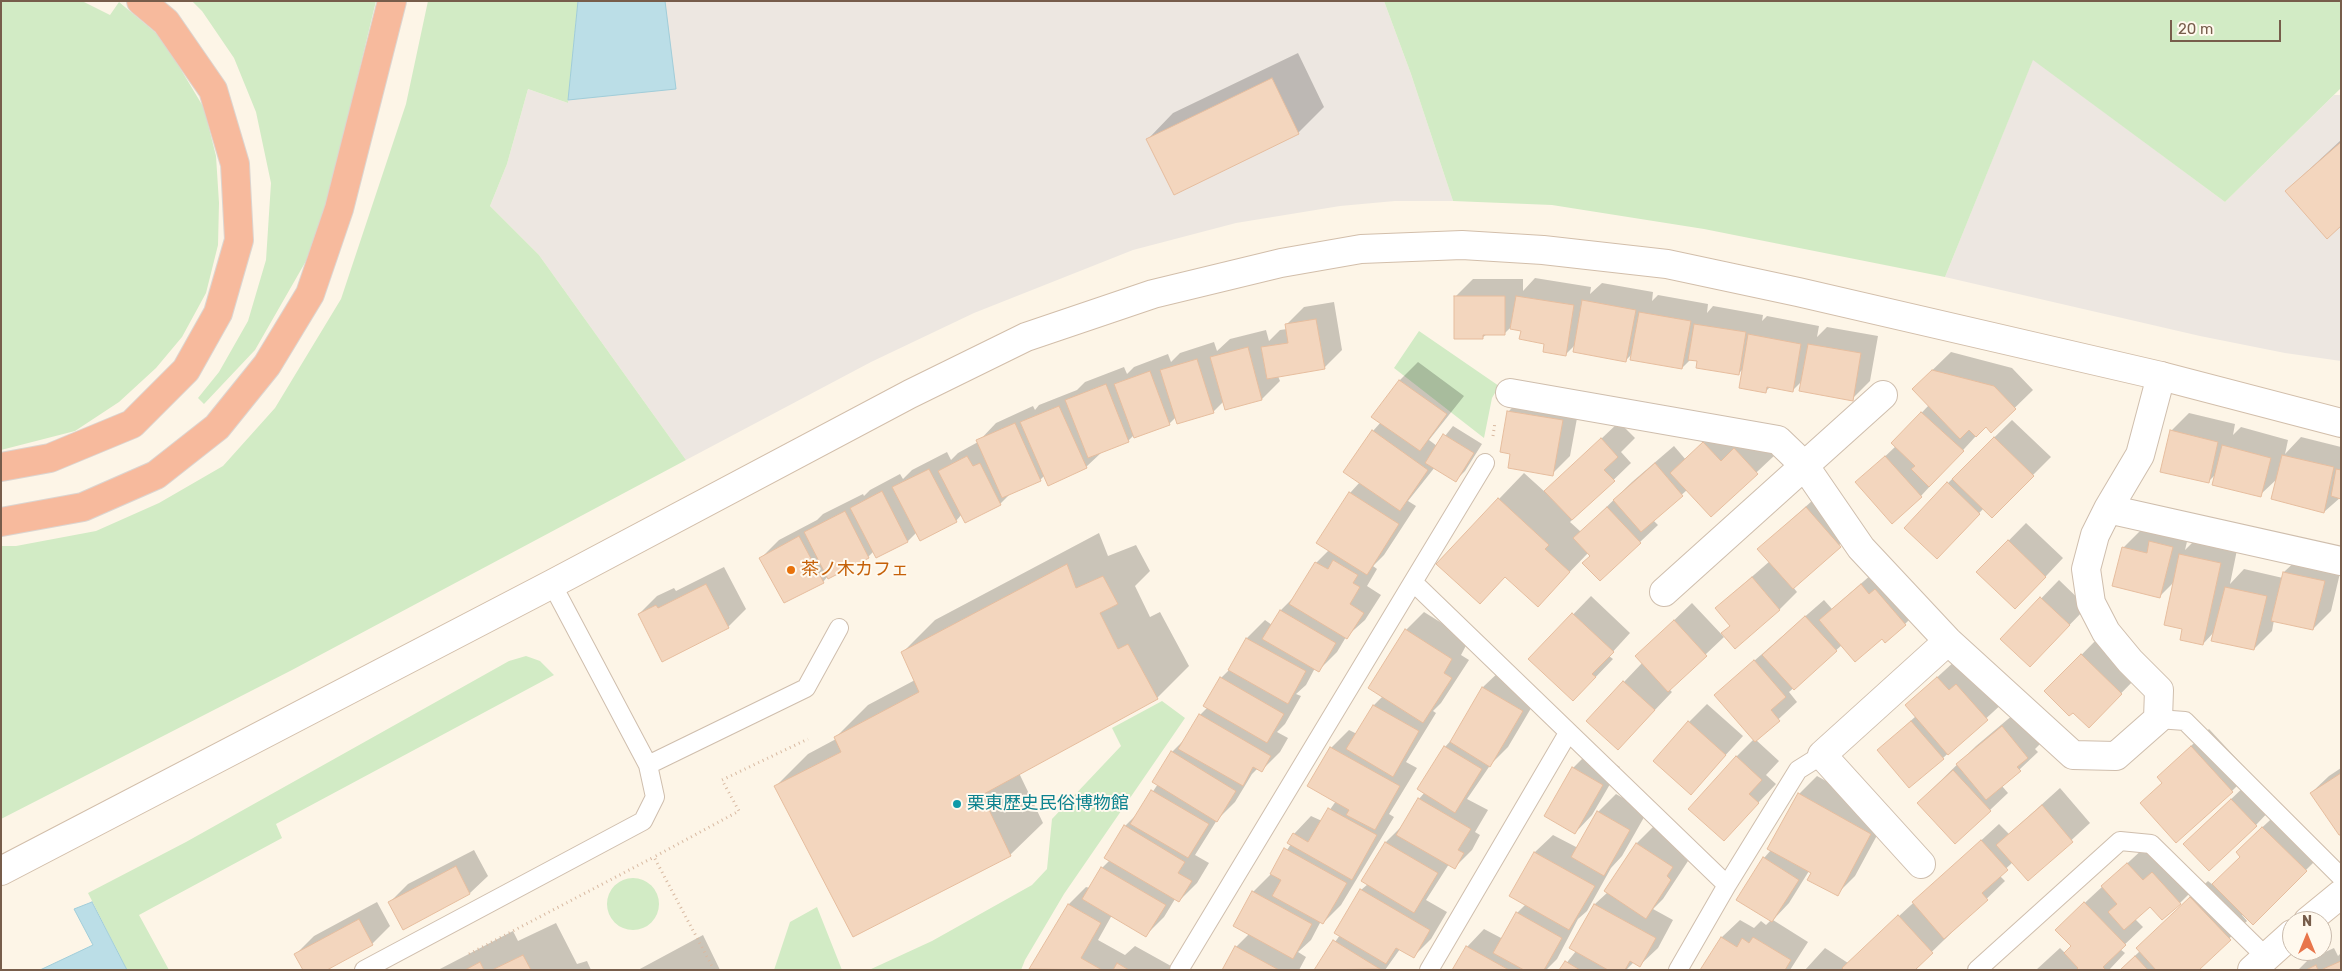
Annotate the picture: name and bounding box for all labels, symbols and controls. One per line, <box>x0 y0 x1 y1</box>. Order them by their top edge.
scale bar <box>2172 10 2283 42</box>
text: 20 m <box>2178 20 2213 38</box>
place label: 茶ノ木カフェ <box>801 559 909 581</box>
marker: 茶ノ木カフェ <box>785 564 797 576</box>
place label: 栗東歴史民俗博物館 <box>967 793 1129 815</box>
marker: 栗東歴史民俗博物館 <box>951 798 963 810</box>
north arrow <box>2282 911 2332 961</box>
text: N <box>2302 913 2312 930</box>

